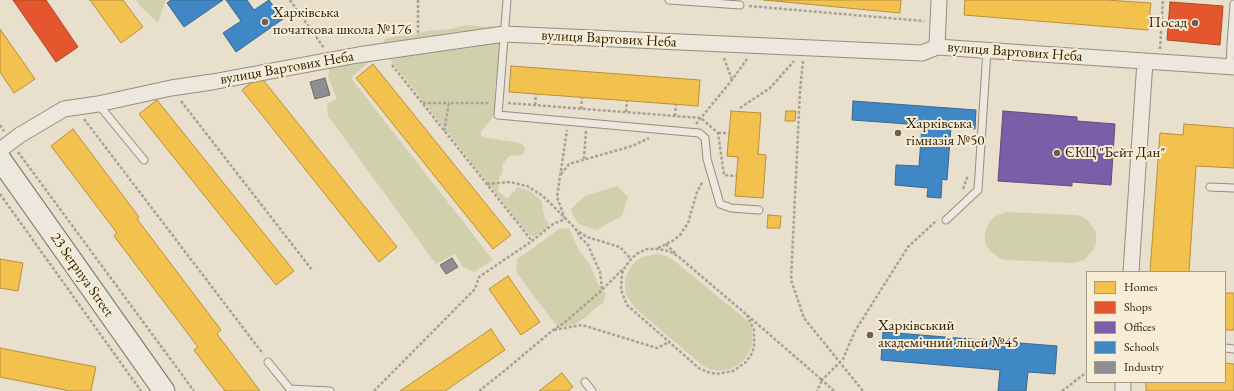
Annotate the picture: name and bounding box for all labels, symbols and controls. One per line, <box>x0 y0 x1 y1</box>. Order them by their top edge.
place label: Харківська початкова школа №176 <box>273 4 412 39</box>
place label: Посад <box>1148 14 1187 32</box>
marker: Харківська початкова школа №176 <box>260 17 270 27</box>
marker: Посад <box>1190 18 1200 28</box>
street label: вулиця Вартових Неба <box>541 26 677 52</box>
street label: вулиця Вартових Неба <box>947 38 1083 66</box>
street label: вулиця Вартових Неба <box>219 47 355 89</box>
place label: Харківська гімназія №50 <box>906 115 985 150</box>
marker: Харківська гімназія №50 <box>893 128 903 138</box>
place label: ЄКЦ "Бейт Дан" <box>1065 144 1165 162</box>
marker: ЄКЦ "Бейт Дан" <box>1052 148 1062 158</box>
street label: 23 Serpnya Street <box>46 229 118 321</box>
legend <box>1086 271 1226 383</box>
text: Homes <box>1124 279 1158 295</box>
text: Shops <box>1124 299 1152 315</box>
place label: Харківський академічний ліцей №45 <box>878 317 1019 352</box>
text: Offices <box>1124 319 1156 335</box>
marker: Харківський академічний ліцей №45 <box>865 330 875 340</box>
text: Schools <box>1124 339 1159 355</box>
text: Industry <box>1124 359 1164 375</box>

